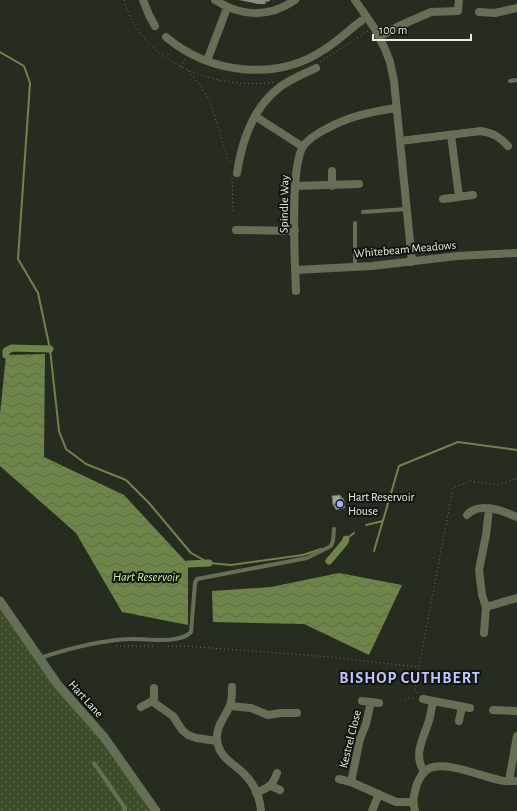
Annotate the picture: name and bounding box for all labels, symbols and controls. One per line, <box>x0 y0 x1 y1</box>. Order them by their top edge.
scale bar <box>373 16 471 42</box>
text: 100 m <box>379 24 407 36</box>
street label: Spindle Way <box>277 175 292 233</box>
street label: Whitebeam Meadows <box>353 239 457 259</box>
place label: Hart Reservoir House <box>348 491 415 517</box>
marker: Hart Reservoir House <box>335 499 345 509</box>
water label: Hart Reservoir <box>113 571 180 584</box>
district label: BISHOP CUTHBERT <box>339 670 481 686</box>
street label: Hart Lane <box>66 678 106 720</box>
street label: Kestrel Close <box>337 709 363 769</box>

